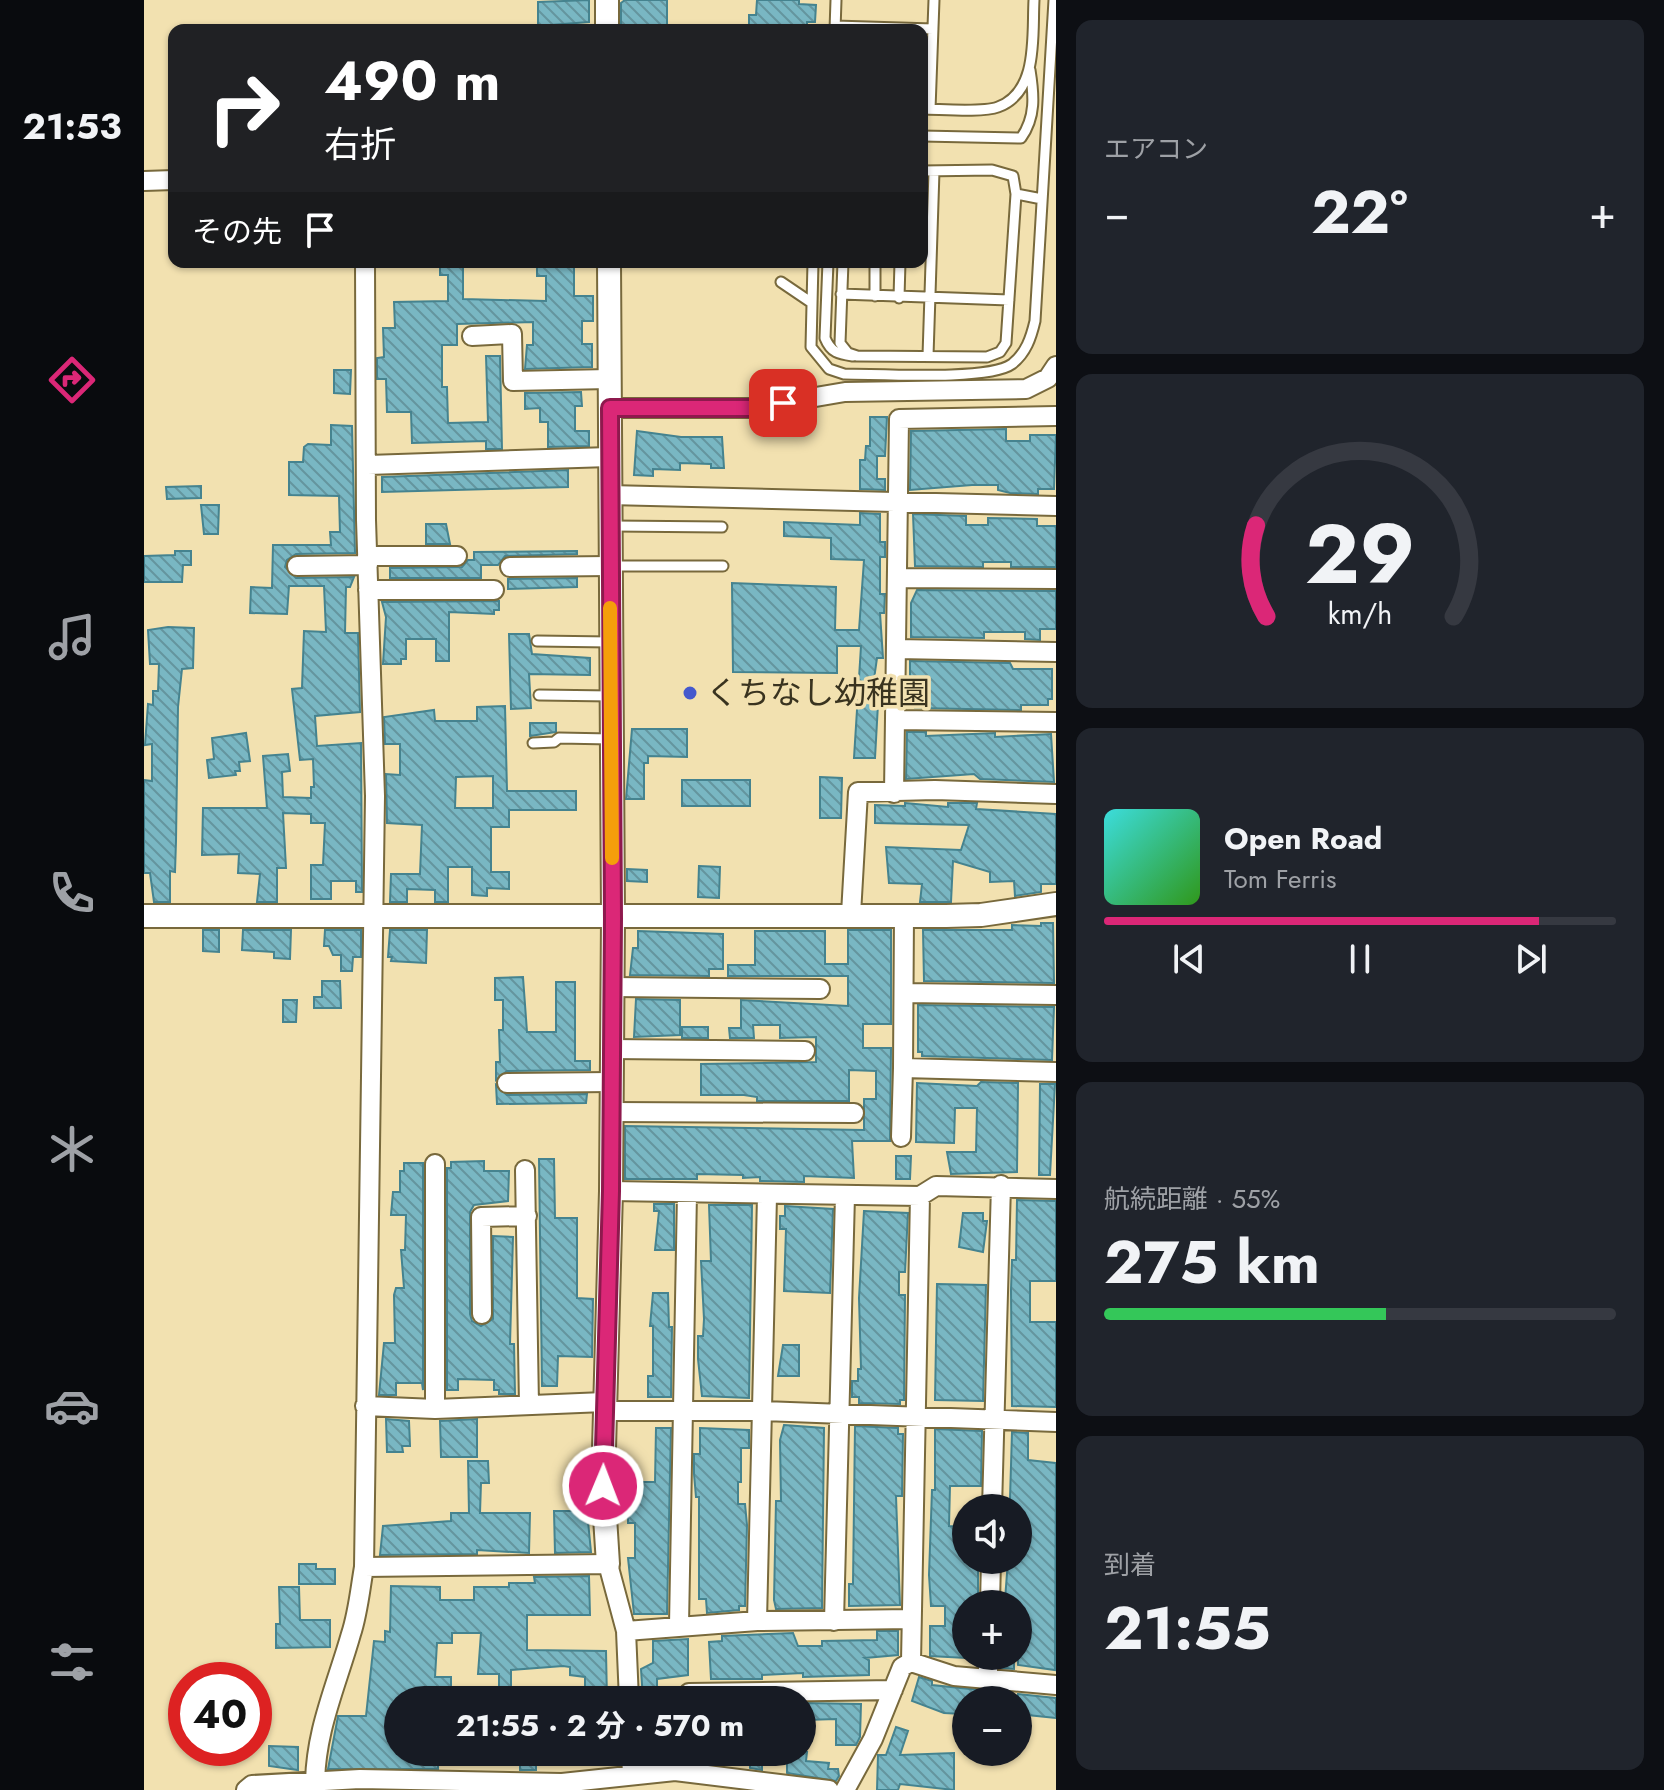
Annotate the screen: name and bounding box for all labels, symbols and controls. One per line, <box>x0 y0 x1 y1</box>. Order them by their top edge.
text: 490 m <box>324 40 500 121</box>
icon: right <box>192 56 296 160</box>
text: 21:53 <box>22 100 122 152</box>
text: 右折 <box>324 118 396 170</box>
text: エアコン <box>1104 130 1208 168</box>
text: 22° <box>1311 169 1408 256</box>
text: − <box>1104 181 1130 245</box>
text: + <box>1589 181 1616 245</box>
icon: arrive <box>298 208 342 252</box>
text: その先 <box>192 210 282 253</box>
icon: directions <box>44 352 100 408</box>
pin <box>749 369 817 437</box>
icon: arrive <box>761 381 805 425</box>
text: 29 <box>1305 494 1415 614</box>
text: km/h <box>1328 593 1392 635</box>
icon: music <box>44 609 100 665</box>
place label: くちなし幼稚園 <box>706 670 930 716</box>
marker: くちなし幼稚園 <box>681 684 699 702</box>
text: Open Road <box>1224 817 1382 860</box>
text: Tom Ferris <box>1224 860 1336 898</box>
icon: phone <box>44 865 100 921</box>
icon: previous <box>1167 937 1211 981</box>
icon: pause <box>1338 937 1382 981</box>
icon: next <box>1509 937 1553 981</box>
icon: climate <box>44 1121 100 1177</box>
text: 航続距離 · 55% <box>1104 1180 1280 1218</box>
text: 275 km <box>1104 1219 1320 1306</box>
icon: car <box>44 1378 100 1434</box>
position arrow <box>561 1444 645 1528</box>
map controls <box>952 1494 1032 1766</box>
button: sound <box>952 1494 1032 1574</box>
text: 到着 <box>1104 1546 1156 1584</box>
text: 21:55 <box>1104 1585 1271 1672</box>
button: + <box>952 1590 1032 1670</box>
icon: filters <box>44 1634 100 1690</box>
speed limit sign: 40 <box>168 1662 272 1766</box>
button: − <box>952 1686 1032 1766</box>
text: 21:55 · 2 分 · 570 m <box>456 1704 744 1747</box>

